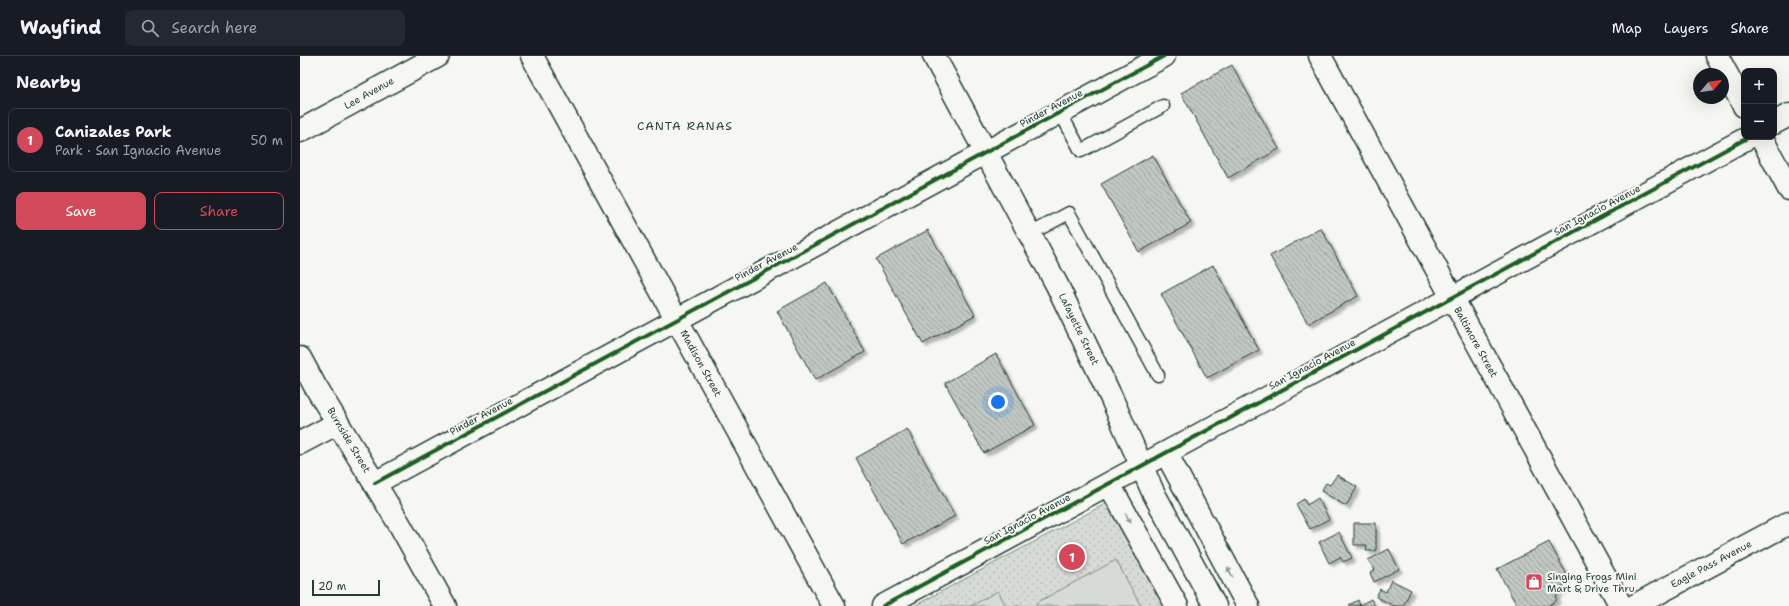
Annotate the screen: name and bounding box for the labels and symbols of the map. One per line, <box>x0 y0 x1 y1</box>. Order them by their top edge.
north arrow <box>1693 68 1729 104</box>
street label: Lee Avenue <box>342 74 397 112</box>
street label: Pinder Avenue <box>1017 86 1085 130</box>
district label: CANTA RANAS <box>637 118 733 134</box>
street label: San Ignacio Avenue <box>1551 181 1643 238</box>
street label: Pinder Avenue <box>732 240 800 284</box>
street label: Lafayette Street <box>1056 291 1102 367</box>
street label: Baltimore Street <box>1451 304 1501 380</box>
street label: Madison Street <box>677 327 725 399</box>
street label: San Ignacio Avenue <box>1266 335 1358 392</box>
your location <box>988 392 1008 412</box>
street label: Pinder Avenue <box>447 394 515 438</box>
street label: Burnside Street <box>324 405 374 475</box>
street label: San Ignacio Avenue <box>981 490 1073 547</box>
one-way arrow <box>1125 512 1132 524</box>
street label: Eagle Pass Avenue <box>1668 537 1754 591</box>
pin: 1 <box>1059 542 1085 572</box>
one-way arrow <box>1227 566 1233 577</box>
place label: Singing Frogs Mini Mart & Drive Thru <box>1547 570 1637 595</box>
shop icon: Singing Frogs Mini Mart & Drive Thru <box>1524 572 1544 592</box>
scale bar <box>312 578 380 597</box>

